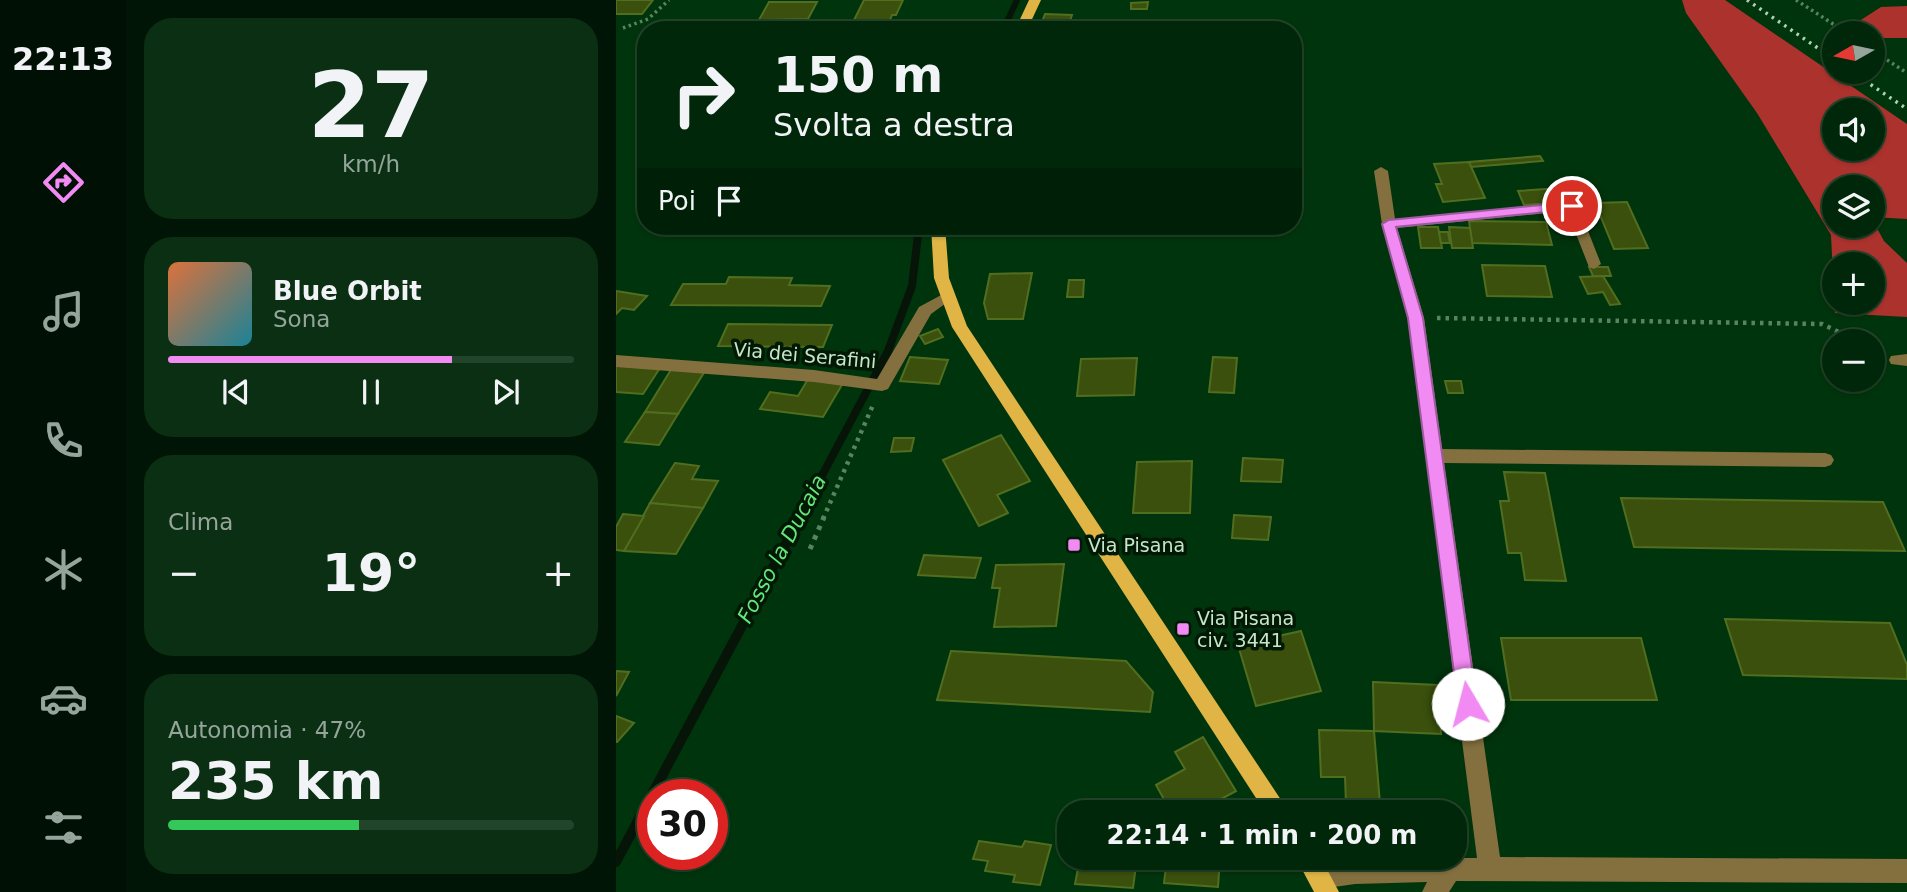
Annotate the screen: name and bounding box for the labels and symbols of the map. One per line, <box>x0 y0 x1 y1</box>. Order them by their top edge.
north arrow <box>1822 21 1885 84</box>
pin <box>1542 176 1602 236</box>
street label: Via dei Serafini <box>733 338 877 372</box>
water label: Fosso la Ducaia <box>733 471 831 627</box>
place label: Via Pisana <box>1088 534 1185 556</box>
marker: Via Pisana <box>1066 537 1082 553</box>
place label: Via Pisana civ. 3441 <box>1197 607 1294 651</box>
marker: Via Pisana civ. 3441 <box>1175 621 1191 637</box>
position arrow <box>1431 667 1505 741</box>
speed limit sign: 30 <box>637 779 728 870</box>

